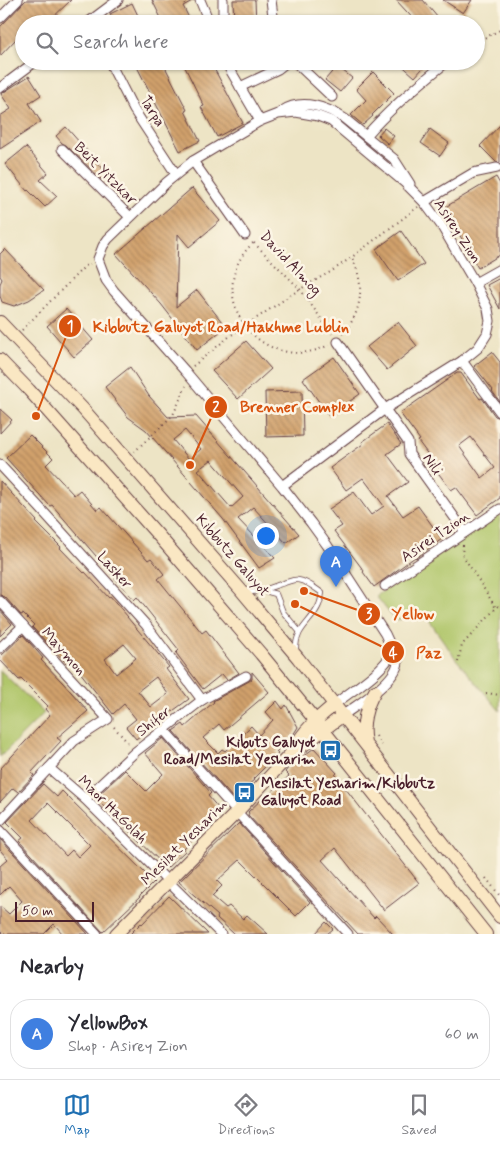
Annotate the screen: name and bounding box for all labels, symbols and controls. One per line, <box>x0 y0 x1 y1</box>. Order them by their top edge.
search box <box>15 15 485 70</box>
icon: search <box>33 29 61 57</box>
text: Search here <box>73 30 169 55</box>
street label: Tarpa <box>135 92 169 131</box>
street label: Beit Yitzkar <box>69 138 141 210</box>
street label: Asirey Zion <box>429 195 485 268</box>
street label: David Almog <box>254 227 326 301</box>
callout: Kibbutz Galuyot Road/Hakhme Lublin <box>57 310 359 341</box>
text: 1 <box>67 317 73 337</box>
text: Kibbutz Galuyot Road/Hakhme Lublin <box>93 317 349 338</box>
callout: Brenner Complex <box>203 391 367 422</box>
text: Brenner Complex <box>240 397 354 418</box>
text: 2 <box>212 398 220 418</box>
street label: Nili <box>418 450 447 480</box>
street label: Asirei Tzion <box>397 506 474 567</box>
street label: Kibbutz Galuyot <box>191 510 274 601</box>
your location <box>253 523 279 549</box>
pin: A <box>320 546 352 587</box>
street label: Lasker <box>92 548 136 594</box>
callout: Yellow <box>356 598 444 629</box>
text: Yellow <box>392 604 434 625</box>
text: 3 <box>366 605 373 625</box>
street label: Maymon <box>36 623 90 680</box>
callout: Paz <box>381 637 452 668</box>
text: Paz <box>416 643 442 664</box>
text: 4 <box>389 644 398 664</box>
street label: Shifer <box>132 702 175 741</box>
place label: Kibuts Galuyot Road/Mesilat Yesharim <box>164 733 315 770</box>
bus stop icon: Kibuts Galuyot Road/Mesilat Yesharim <box>319 739 343 763</box>
street label: Maor HaGolah <box>73 771 152 848</box>
place label: Mesilat Yesharim/Kibbutz Galuyot Road <box>261 774 435 811</box>
bus stop icon: Mesilat Yesharim/Kibbutz Galuyot Road <box>233 780 257 804</box>
street label: Mesilat Yesharim <box>137 795 232 890</box>
scale bar <box>15 899 94 922</box>
text: 50 m <box>22 902 53 920</box>
text: Nearby <box>20 953 84 981</box>
text: YellowBox <box>68 1011 148 1036</box>
text: A <box>32 1024 42 1045</box>
text: 60 m <box>445 1024 479 1045</box>
text: Shop · Asirey Zion <box>68 1036 188 1057</box>
tab: Map <box>63 1091 91 1139</box>
tab: Directions <box>218 1091 275 1139</box>
tab: Saved <box>401 1091 437 1139</box>

